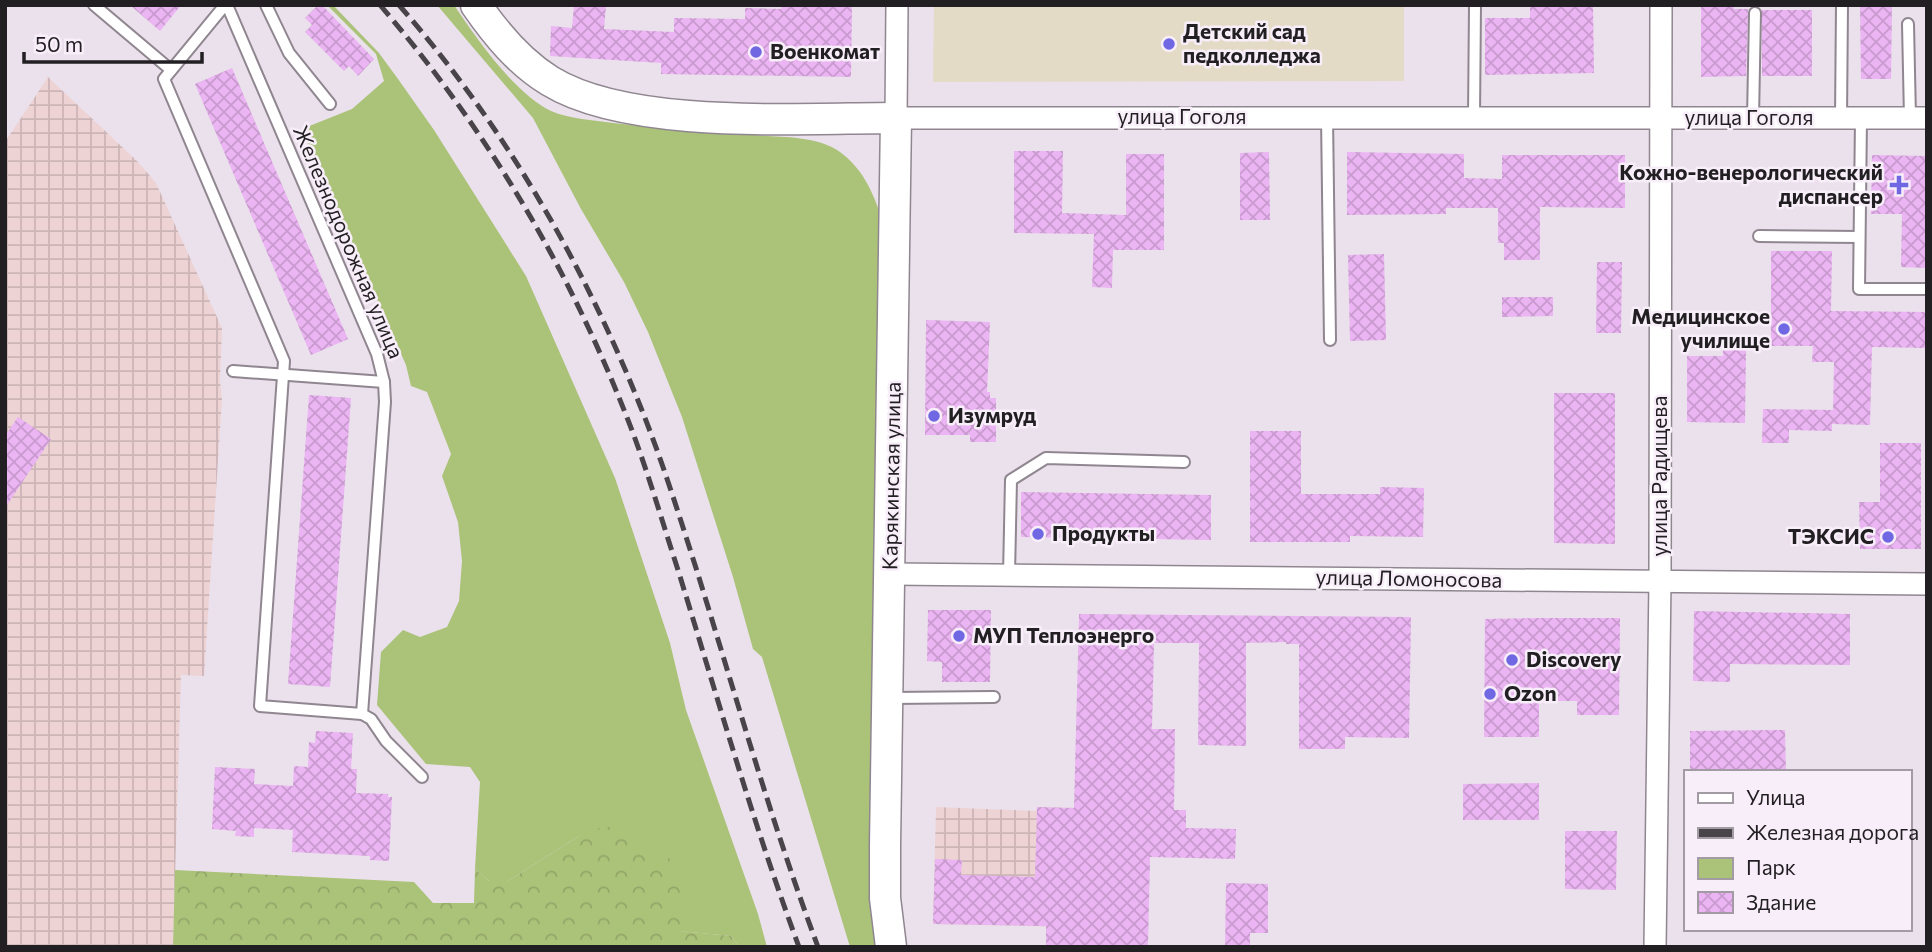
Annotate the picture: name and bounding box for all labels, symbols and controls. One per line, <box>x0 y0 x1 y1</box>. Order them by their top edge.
place label: Детский сад педколледжа <box>1183 18 1321 67</box>
scale bar <box>24 21 203 65</box>
text: 50 m <box>35 31 83 56</box>
marker: Детский сад педколледжа <box>1161 36 1177 52</box>
place label: Военкомат <box>770 38 880 63</box>
marker: Военкомат <box>748 44 764 60</box>
street label: улица Гоголя <box>1118 103 1246 128</box>
street label: улица Гоголя <box>1685 104 1813 129</box>
street label: Железнодорожная улица <box>289 121 410 362</box>
place label: Кожно-венерологический диспансер <box>1619 159 1883 208</box>
marker: Кожно-венерологический диспансер <box>1889 175 1909 195</box>
place label: Медицинское училище <box>1631 303 1770 352</box>
marker: Медицинское училище <box>1776 321 1792 337</box>
street label: Карякинская улица <box>876 381 905 570</box>
street label: улица Радищева <box>1646 396 1671 556</box>
place label: Изумруд <box>948 402 1036 427</box>
marker: Изумруд <box>926 408 942 424</box>
place label: Продукты <box>1052 520 1155 545</box>
place label: ТЭКСИС <box>1788 523 1874 548</box>
marker: Продукты <box>1030 526 1046 542</box>
marker: ТЭКСИС <box>1880 529 1896 545</box>
street label: улица Ломоносова <box>1315 563 1503 592</box>
place label: МУП Теплоэнерго <box>973 622 1154 647</box>
marker: МУП Теплоэнерго <box>951 628 967 644</box>
place label: Discovery <box>1526 646 1622 671</box>
marker: Discovery <box>1504 652 1520 668</box>
place label: Ozon <box>1504 680 1557 705</box>
marker: Ozon <box>1482 686 1498 702</box>
legend <box>1684 770 1911 931</box>
text: Улица <box>1746 784 1805 809</box>
text: Железная дорога <box>1746 819 1919 844</box>
text: Парк <box>1746 854 1796 879</box>
text: Здание <box>1746 889 1816 914</box>

